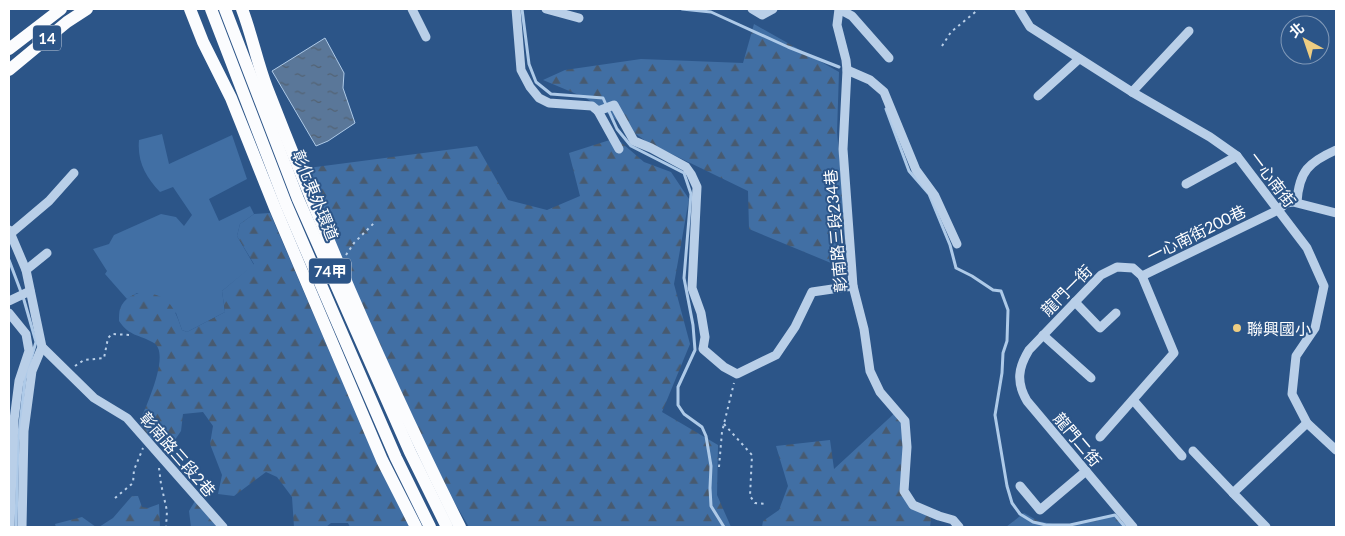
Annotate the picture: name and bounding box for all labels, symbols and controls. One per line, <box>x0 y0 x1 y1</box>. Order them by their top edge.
north arrow <box>1280 15 1330 65</box>
text: 北 <box>1285 19 1307 41</box>
road number: 14 <box>33 26 61 50</box>
street label: 彰化東外環道 <box>289 147 343 243</box>
street label: 一心南街 <box>1246 148 1300 210</box>
street label: 彰南路三段234巷 <box>820 168 850 294</box>
street label: 一心南街200巷 <box>1143 201 1249 265</box>
road number: 74甲 <box>309 258 351 284</box>
street label: 龍門一街 <box>1037 261 1095 319</box>
place label: 聯興國小 <box>1247 319 1311 338</box>
marker: 聯興國小 <box>1231 322 1243 334</box>
street label: 彰南路三段2巷 <box>136 408 220 500</box>
street label: 龍門二街 <box>1050 408 1106 470</box>

